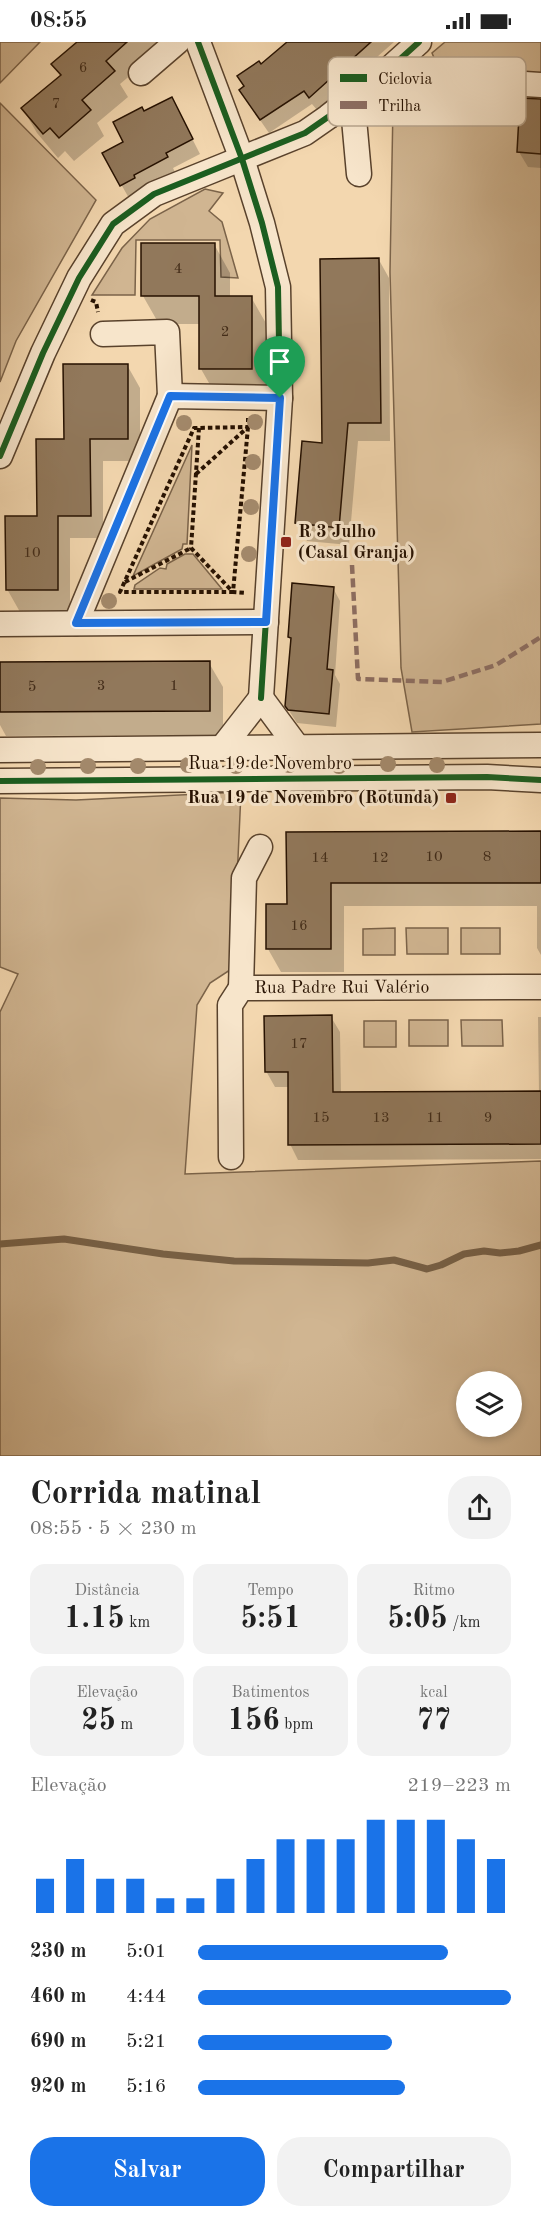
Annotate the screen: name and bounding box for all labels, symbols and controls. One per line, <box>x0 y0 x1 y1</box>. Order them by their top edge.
text: 08:55 <box>30 10 87 32</box>
legend <box>328 57 526 126</box>
house number: 6 <box>79 61 87 76</box>
text: Ciclovia <box>378 72 432 88</box>
house number: 7 <box>52 97 60 112</box>
text: Trilha <box>378 99 421 115</box>
house number: 4 <box>174 262 182 277</box>
house number: 2 <box>221 325 229 340</box>
pin <box>254 336 305 398</box>
icon: arrive <box>263 345 296 378</box>
place label: R 3 Julho (Casal Granja) <box>298 523 415 562</box>
marker: R 3 Julho (Casal Granja) <box>279 535 293 549</box>
house number: 10 <box>23 546 41 561</box>
house number: 3 <box>97 679 105 694</box>
house number: 1 <box>170 679 178 694</box>
house number: 5 <box>28 680 36 695</box>
street label: Rua 19 de Novembro <box>188 755 352 773</box>
place label: Rua 19 de Novembro (Rotunda) <box>187 789 439 807</box>
marker: Rua 19 de Novembro (Rotunda) <box>444 791 458 805</box>
house number: 10 <box>425 850 443 865</box>
house number: 8 <box>483 850 491 865</box>
house number: 14 <box>311 851 329 866</box>
house number: 12 <box>371 851 389 866</box>
house number: 16 <box>290 919 308 934</box>
street label: Rua Padre Rui Valério <box>254 978 429 997</box>
house number: 17 <box>290 1037 308 1052</box>
house number: 15 <box>312 1111 330 1126</box>
house number: 13 <box>372 1111 390 1126</box>
house number: 11 <box>426 1111 444 1126</box>
house number: 9 <box>484 1111 492 1126</box>
map controls <box>456 1371 522 1437</box>
button: layers <box>456 1371 522 1437</box>
button: share <box>448 1476 511 1539</box>
text: Corrida matinal <box>30 1478 261 1511</box>
text: 08:55 · 5 × 230 m <box>30 1519 197 1539</box>
text: Distância <box>75 1583 140 1599</box>
text: Tempo <box>247 1583 294 1599</box>
text: Ritmo <box>413 1583 455 1599</box>
text: 1.15 <box>64 1604 125 1634</box>
text: 5:51 <box>240 1604 301 1634</box>
text: 5:05 <box>387 1604 448 1634</box>
text: km <box>125 1615 150 1631</box>
text: /km <box>448 1615 480 1631</box>
text: Elevação <box>76 1685 138 1701</box>
text: Batimentos <box>231 1685 310 1701</box>
text: kcal <box>420 1685 448 1701</box>
text: 25 <box>81 1706 116 1736</box>
text: 156 <box>228 1706 280 1736</box>
text: 77 <box>416 1706 451 1736</box>
text: m <box>116 1717 133 1733</box>
text: bpm <box>280 1717 313 1733</box>
text: Elevação <box>30 1776 107 1796</box>
text: 219–223 m <box>408 1776 511 1796</box>
text: 230 m <box>30 1942 86 1962</box>
text: 5:01 <box>126 1942 166 1962</box>
text: 460 m <box>30 1987 86 2007</box>
text: 4:44 <box>126 1987 166 2007</box>
text: 690 m <box>30 2032 86 2052</box>
text: 5:21 <box>126 2032 166 2052</box>
text: 920 m <box>30 2077 86 2097</box>
text: 5:16 <box>126 2077 166 2097</box>
button: Salvar <box>30 2137 265 2206</box>
button: Compartilhar <box>277 2137 511 2206</box>

